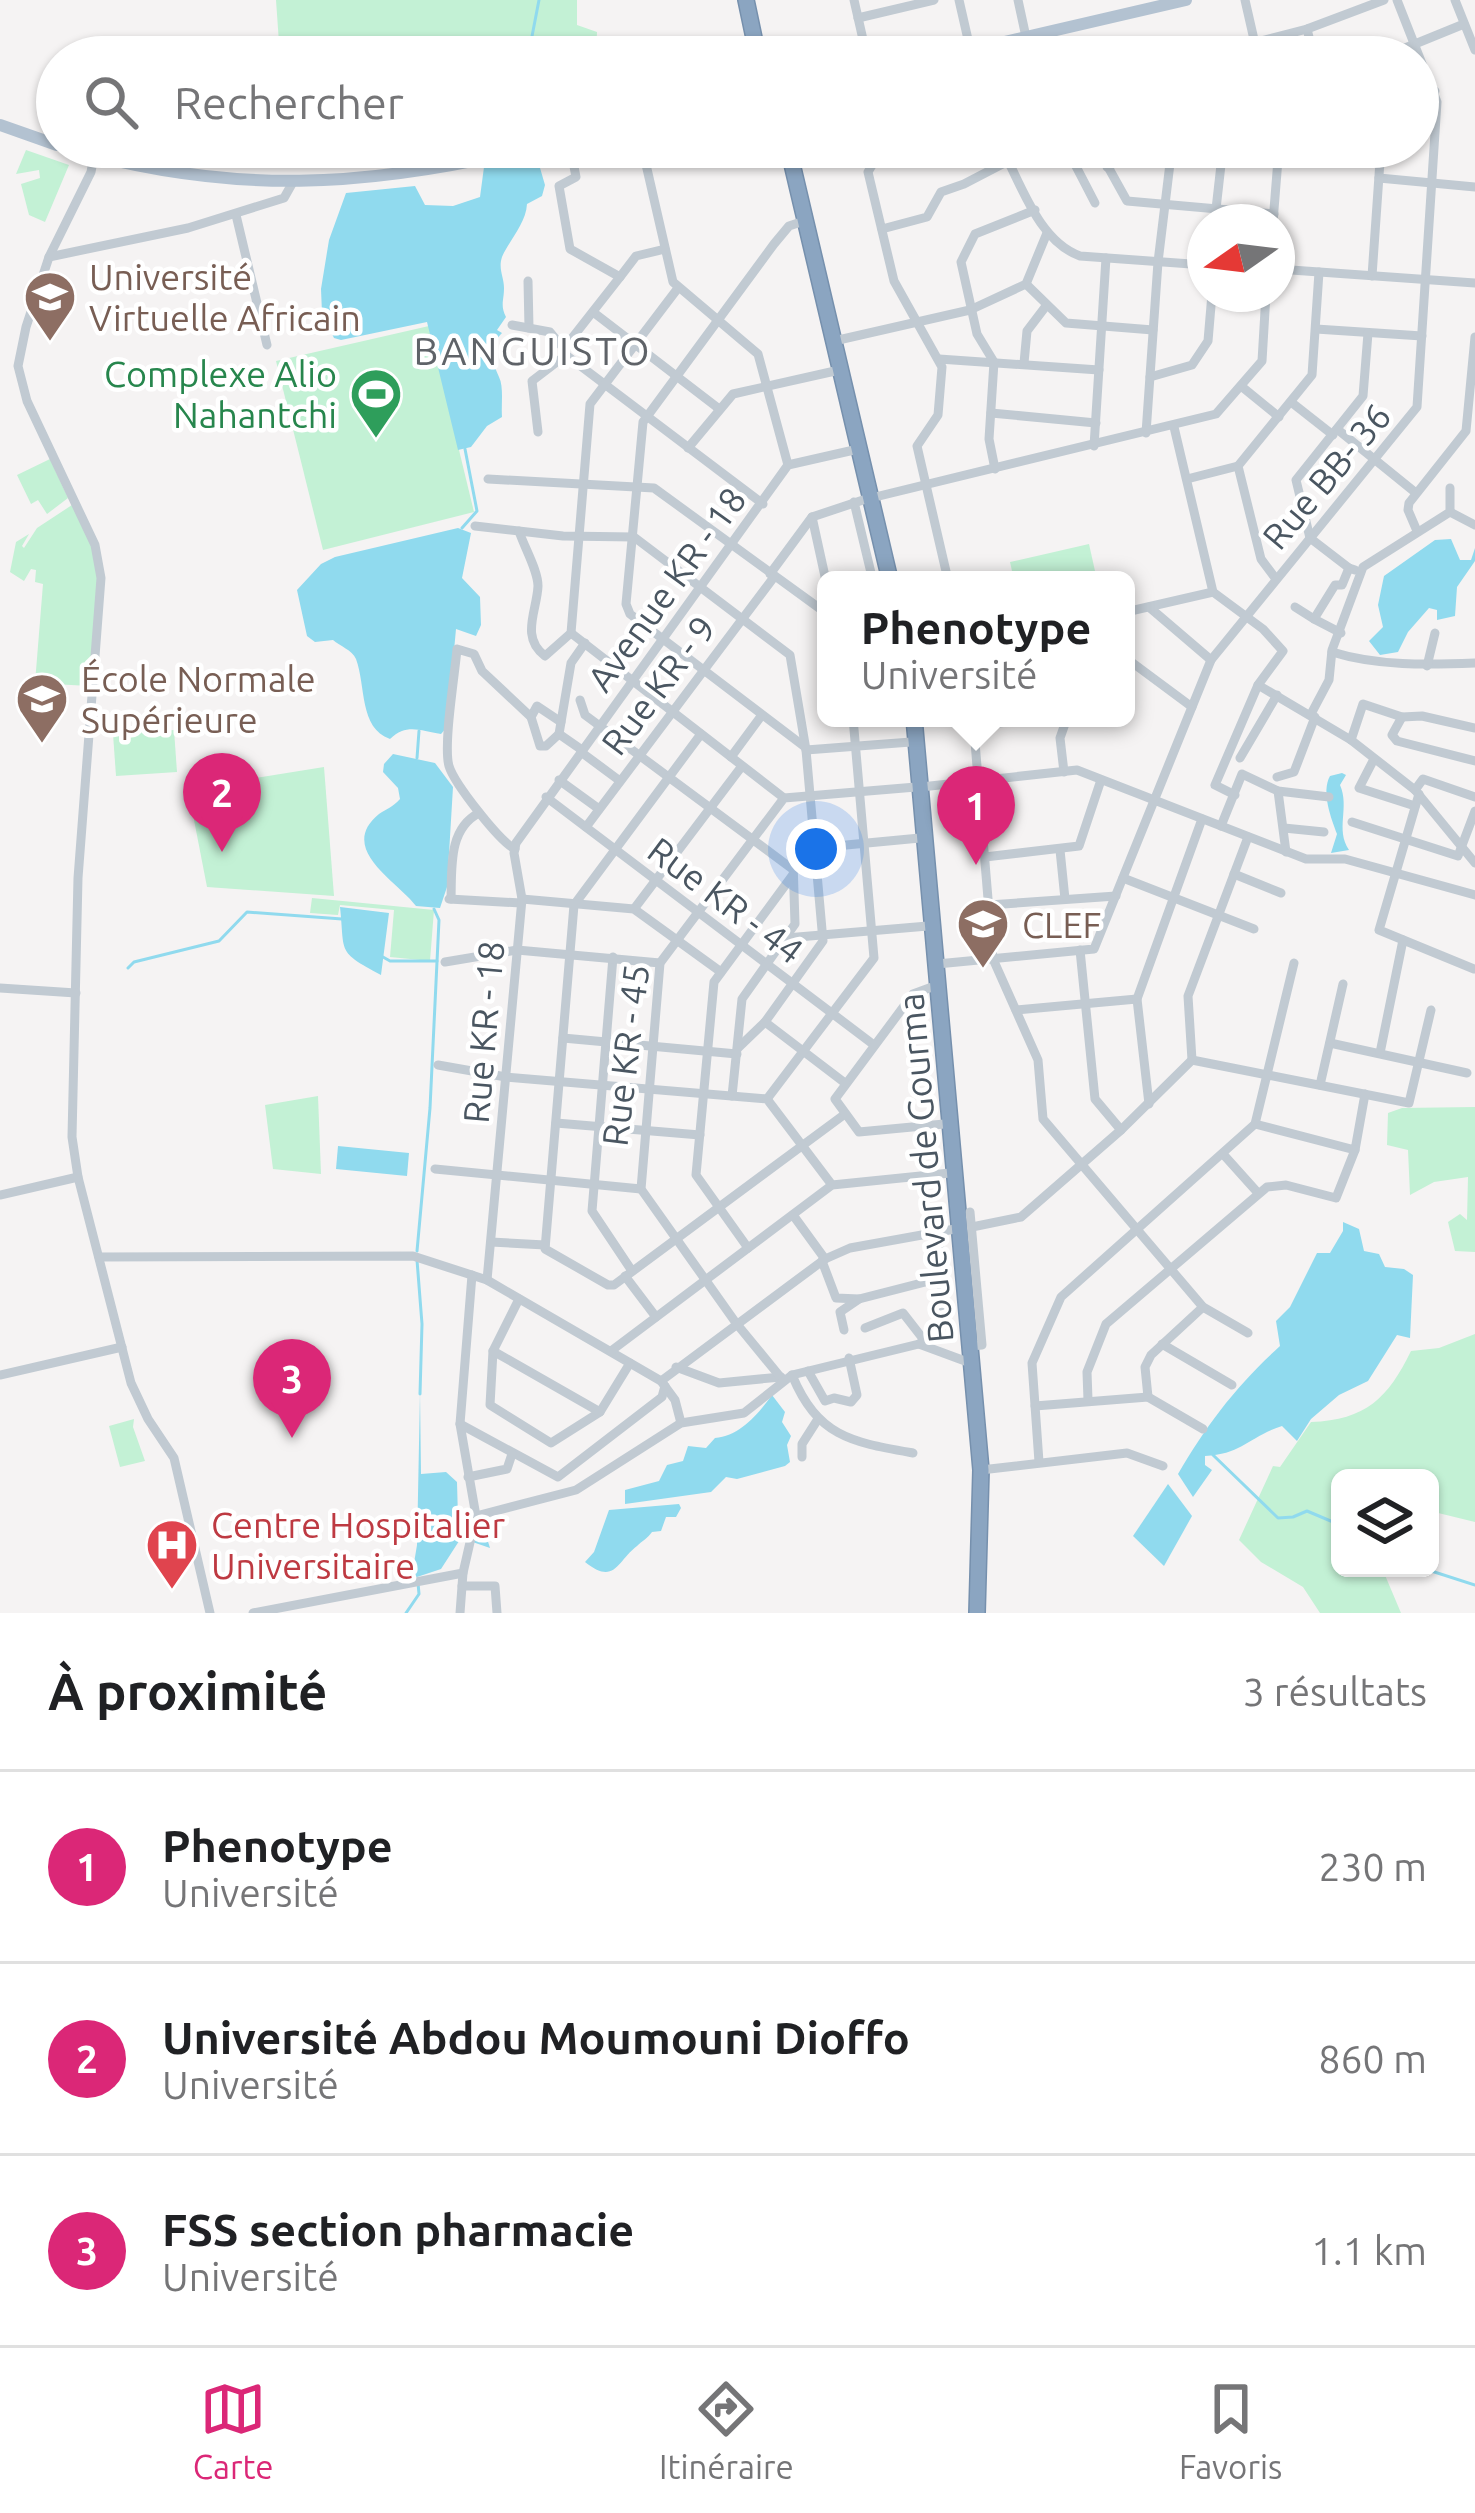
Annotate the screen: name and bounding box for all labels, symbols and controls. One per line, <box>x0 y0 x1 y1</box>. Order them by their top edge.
search box <box>36 36 1439 168</box>
icon: search <box>78 69 144 135</box>
text: Rechercher <box>174 77 404 128</box>
north arrow <box>1187 204 1295 312</box>
place label: Université Virtuelle Africain <box>89 256 361 338</box>
school or university icon: Université Virtuelle Africain <box>22 269 78 343</box>
district label: BANGUISTO <box>413 329 653 372</box>
place label: Complexe Alio Nahantchi <box>104 353 337 435</box>
sports icon: Complexe Alio Nahantchi <box>348 366 404 440</box>
street label: Rue BB- 36 <box>1254 395 1398 557</box>
street label: Avenue KR - 18 <box>578 479 754 699</box>
popup <box>817 571 1135 727</box>
text: Phenotype <box>861 602 1091 653</box>
street label: Rue KR - 9 <box>593 608 723 762</box>
text: Université <box>861 653 1037 696</box>
place label: École Normale Supérieure <box>81 658 316 740</box>
school or university icon: École Normale Supérieure <box>14 671 70 745</box>
pin: 2 <box>183 753 261 852</box>
pin: 1 <box>937 766 1015 865</box>
your location <box>786 819 846 879</box>
street label: Rue KR - 44 <box>641 829 811 971</box>
school or university icon: CLEF <box>955 896 1011 970</box>
place label: CLEF <box>1022 904 1102 945</box>
street label: Rue KR - 18 <box>455 939 511 1125</box>
street label: Rue KR - 45 <box>594 962 656 1148</box>
street label: Boulevard de Gourma <box>889 992 961 1344</box>
pin: 3 <box>253 1339 331 1438</box>
map controls <box>1331 1469 1439 1577</box>
button: layers <box>1331 1469 1439 1577</box>
place label: Centre Hospitalier Universitaire <box>211 1504 506 1586</box>
hospital icon: Centre Hospitalier Universitaire <box>144 1517 200 1591</box>
text: À proximité <box>48 1662 327 1720</box>
text: 3 résultats <box>1243 1670 1427 1713</box>
text: Phenotype <box>162 1820 393 1871</box>
text: 1 <box>76 1845 98 1888</box>
text: 230 m <box>1318 1845 1427 1888</box>
text: Université <box>162 1871 339 1914</box>
text: Université Abdou Moumouni Dioffo <box>162 2012 910 2063</box>
text: 2 <box>76 2037 98 2080</box>
text: 860 m <box>1318 2037 1427 2080</box>
text: Université <box>162 2063 339 2106</box>
text: FSS section pharmacie <box>162 2204 634 2255</box>
text: 3 <box>76 2229 98 2272</box>
text: 1.1 km <box>1311 2229 1427 2272</box>
text: Université <box>162 2255 339 2298</box>
tab: Carte <box>193 2376 274 2485</box>
tab: Itinéraire <box>659 2376 794 2485</box>
tab: Favoris <box>1179 2376 1282 2485</box>

